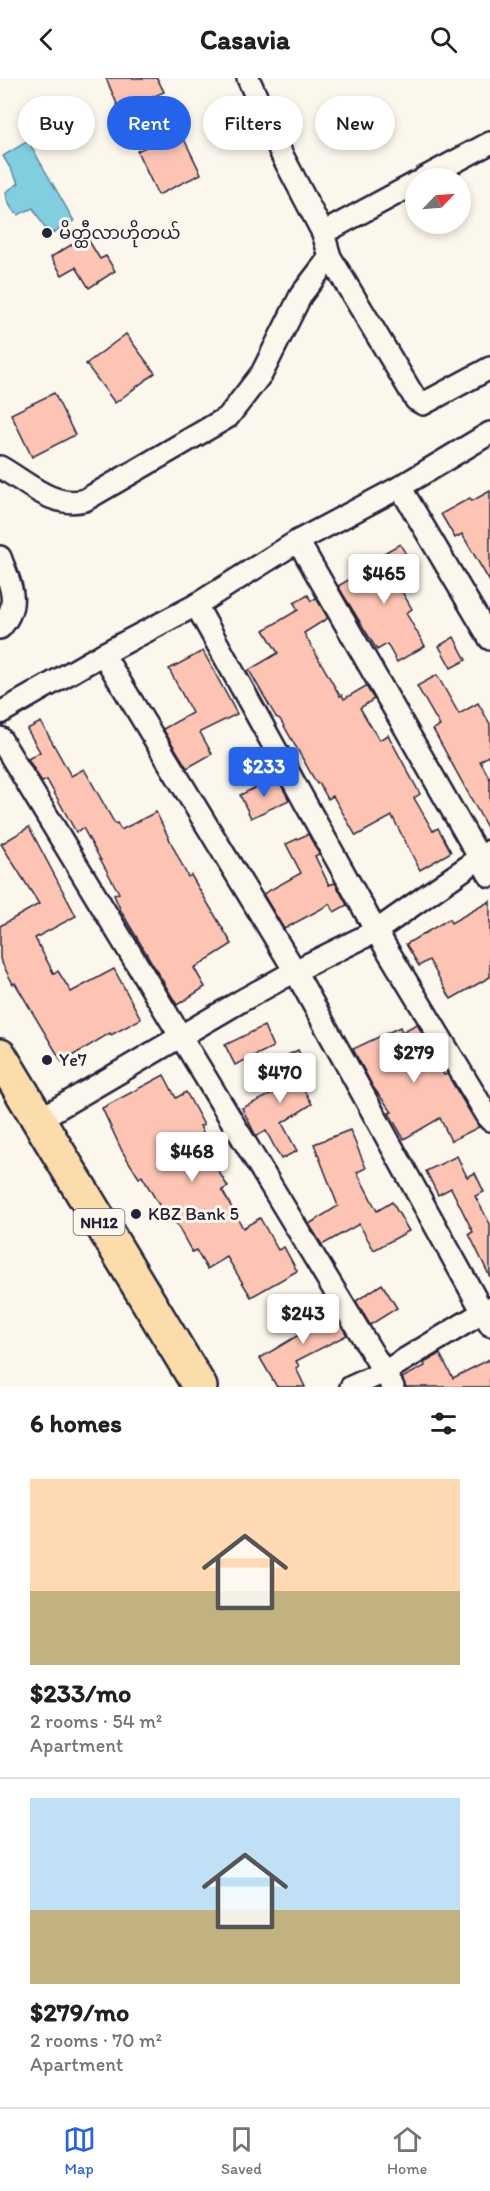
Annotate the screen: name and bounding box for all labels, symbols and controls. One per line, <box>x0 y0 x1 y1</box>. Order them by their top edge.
icon: back <box>30 23 63 56</box>
text: Casavia <box>200 23 290 56</box>
icon: search <box>427 23 460 56</box>
chip: Buy <box>18 96 95 150</box>
chip: Rent <box>107 96 191 150</box>
chip: Filters <box>203 96 303 150</box>
chip: New <box>315 96 395 150</box>
north arrow <box>405 168 471 234</box>
map controls <box>405 168 471 234</box>
place label: မိတ္ထီလာဟိုတယ် <box>59 219 181 248</box>
marker: မိတ္ထီလာဟိုတယ် <box>40 226 54 240</box>
pin: $465 <box>348 554 420 605</box>
text: $465 <box>362 561 406 585</box>
pin: $233 <box>228 747 300 798</box>
text: $233 <box>243 754 285 778</box>
pin: $279 <box>378 1033 450 1084</box>
text: $279 <box>393 1040 435 1064</box>
place label: Ye7 <box>59 1049 87 1071</box>
marker: Ye7 <box>40 1053 54 1067</box>
pin: $470 <box>244 1053 316 1104</box>
text: $470 <box>258 1060 302 1084</box>
pin: $468 <box>156 1132 228 1183</box>
text: $468 <box>170 1139 214 1163</box>
place label: KBZ Bank 5 <box>148 1203 239 1225</box>
marker: KBZ Bank 5 <box>129 1207 143 1221</box>
road number: NH12 <box>74 1209 124 1235</box>
pin: $243 <box>267 1294 339 1345</box>
text: $243 <box>281 1301 325 1325</box>
text: 6 homes <box>30 1407 122 1439</box>
icon: filters <box>427 1407 460 1440</box>
icon: home <box>191 1518 299 1626</box>
text: $233/mo <box>30 1677 131 1709</box>
text: 2 rooms · 54 m² <box>30 1709 162 1733</box>
text: Apartment <box>30 1733 123 1757</box>
icon: home <box>191 1837 299 1945</box>
text: $279/mo <box>30 1996 129 2028</box>
text: 2 rooms · 70 m² <box>30 2028 162 2052</box>
text: Apartment <box>30 2052 123 2076</box>
tab: Map <box>63 2123 96 2178</box>
tab: Saved <box>221 2123 262 2178</box>
tab: Home <box>387 2123 427 2178</box>

